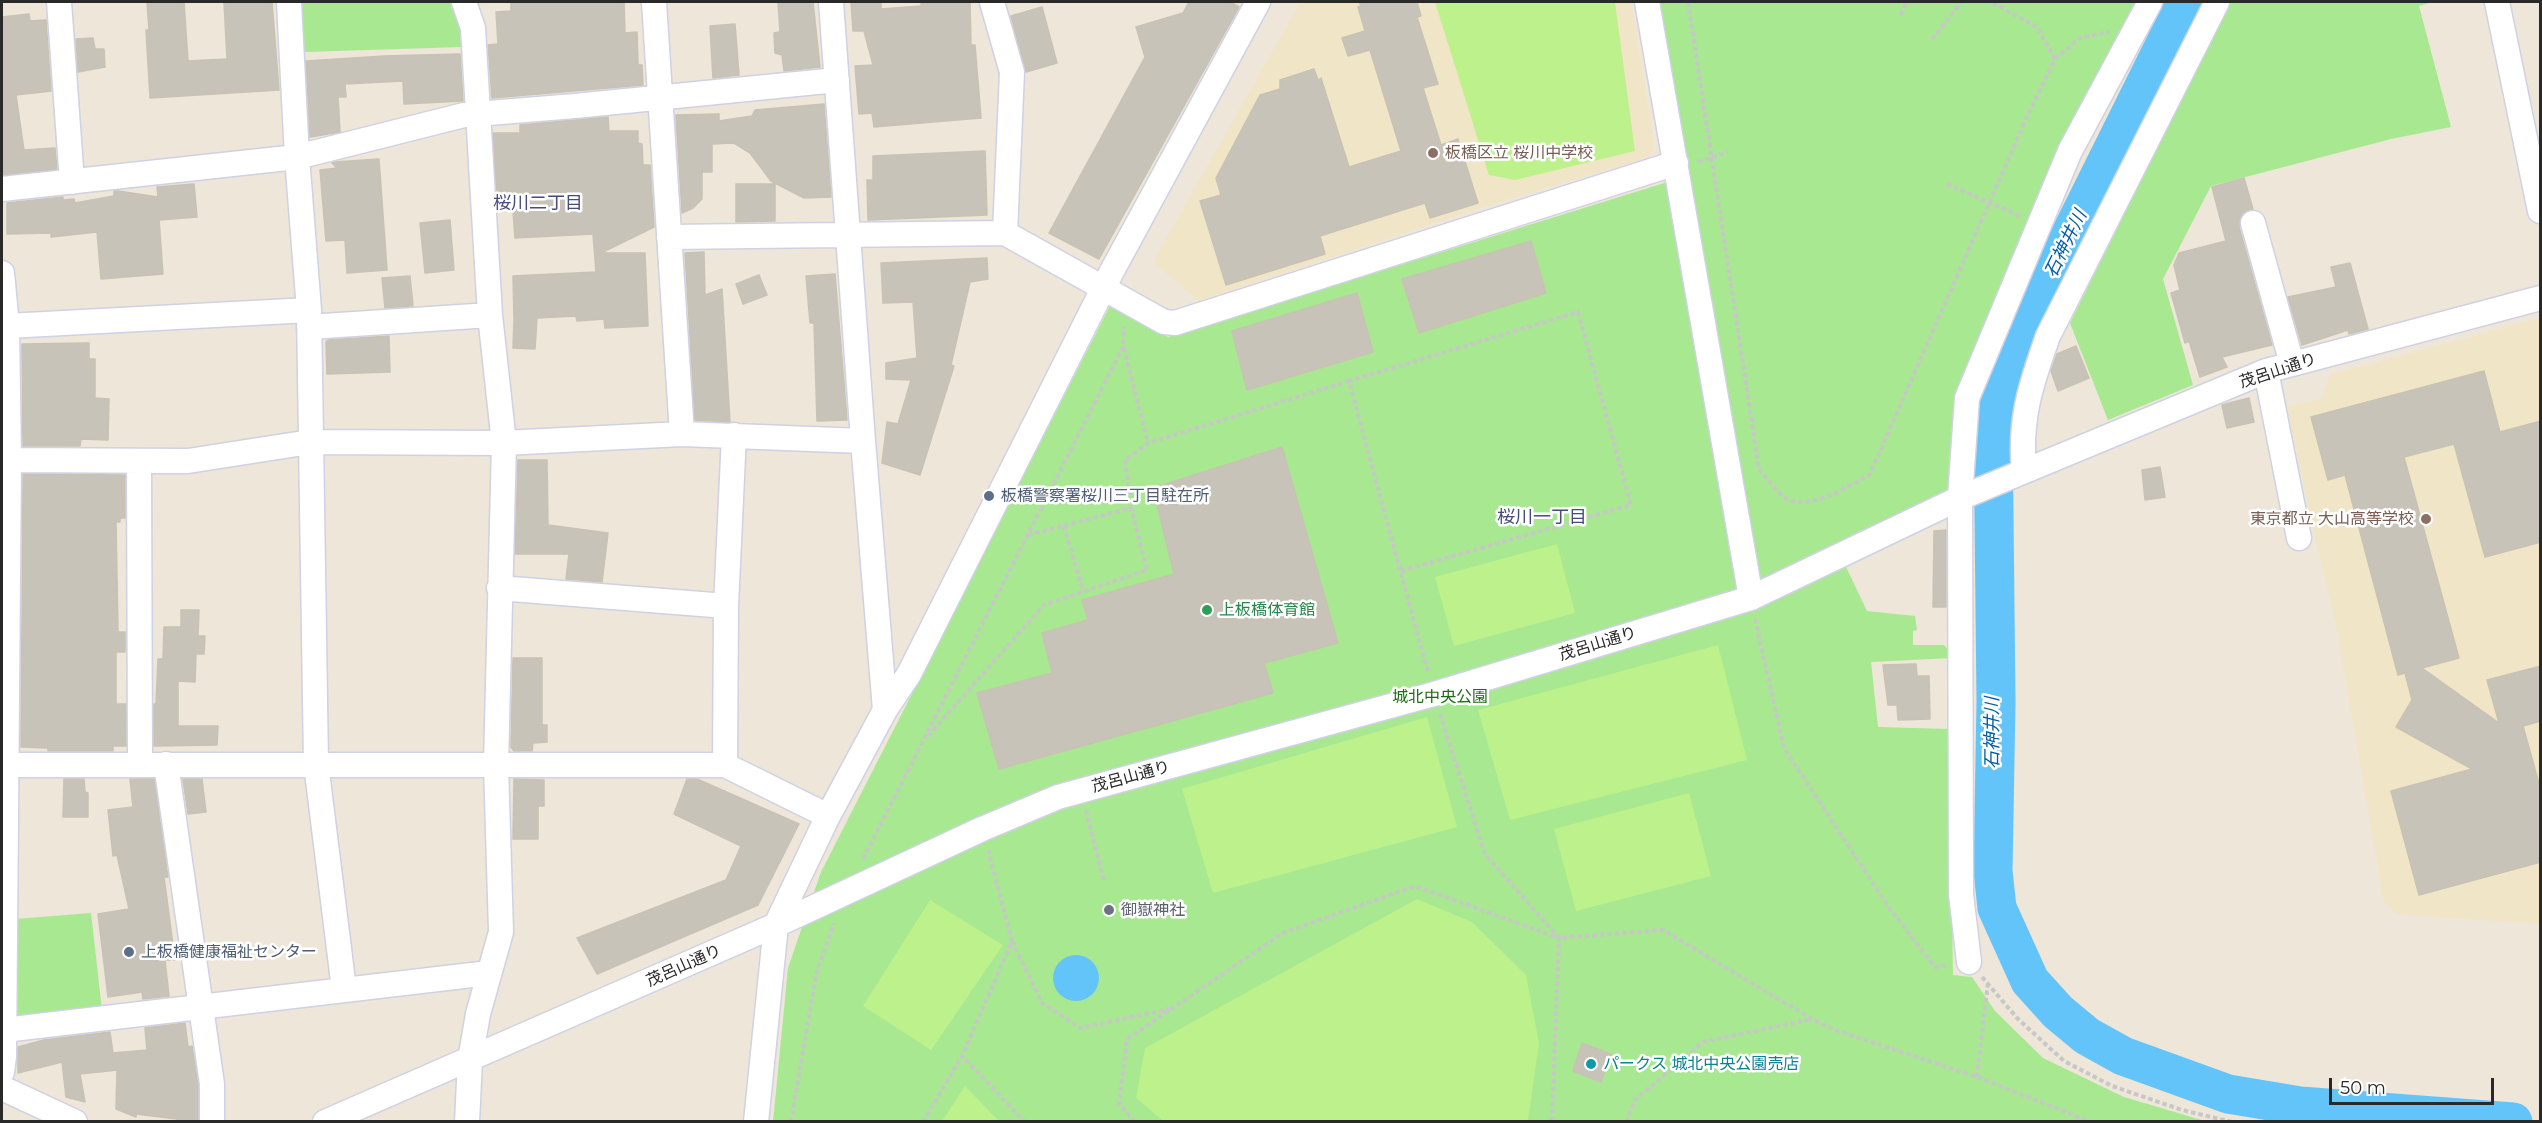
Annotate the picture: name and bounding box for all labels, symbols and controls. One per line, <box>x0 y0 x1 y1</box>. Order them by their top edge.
place label: 板橋区立 桜川中学校 <box>1445 143 1593 163</box>
marker: 板橋区立 桜川中学校 <box>1426 146 1440 160</box>
district label: 桜川二丁目 <box>493 193 583 215</box>
water label: 石神井川 <box>2041 207 2091 281</box>
street label: 茂呂山通り <box>2237 350 2319 392</box>
place label: 板橋警察署桜川三丁目駐在所 <box>1001 486 1209 506</box>
marker: 板橋警察署桜川三丁目駐在所 <box>982 489 996 503</box>
district label: 桜川一丁目 <box>1497 507 1587 529</box>
place label: 東京都立 大山高等学校 <box>2250 509 2414 529</box>
marker: 東京都立 大山高等学校 <box>2419 512 2433 526</box>
place label: 上板橋体育館 <box>1219 600 1315 620</box>
marker: 上板橋体育館 <box>1200 603 1214 617</box>
street label: 茂呂山通り <box>1557 623 1639 665</box>
park label: 城北中央公園 <box>1392 687 1488 707</box>
water label: 石神井川 <box>1982 697 2004 769</box>
street label: 茂呂山通り <box>1090 757 1172 797</box>
place label: 御嶽神社 <box>1121 900 1185 920</box>
marker: 御嶽神社 <box>1102 903 1116 917</box>
street label: 茂呂山通り <box>644 941 724 991</box>
place label: 上板橋健康福祉センター <box>141 942 317 962</box>
marker: 上板橋健康福祉センター <box>122 945 136 959</box>
place label: パークス 城北中央公園売店 <box>1603 1054 1799 1074</box>
marker: パークス 城北中央公園売店 <box>1584 1057 1598 1071</box>
scale bar <box>2332 1066 2497 1104</box>
text: 50 m <box>2340 1077 2386 1099</box>

